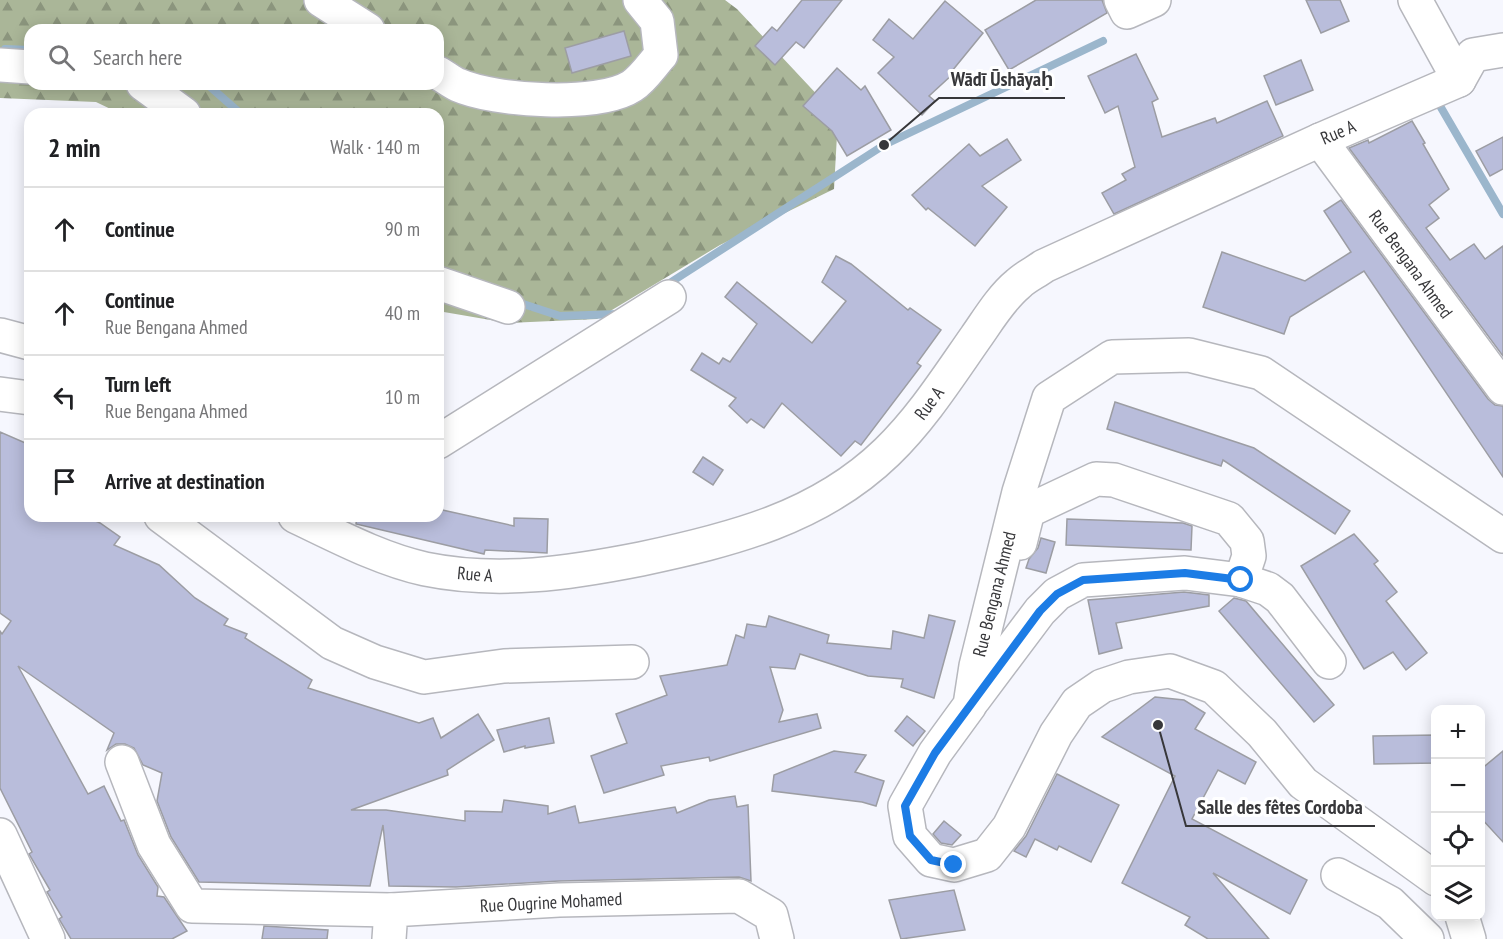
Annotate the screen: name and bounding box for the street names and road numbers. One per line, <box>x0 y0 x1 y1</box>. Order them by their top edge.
street label: Rue A <box>1317 114 1359 150</box>
street label: Rue Bengana Ahmed <box>1364 205 1458 323</box>
street label: Rue A <box>909 381 949 424</box>
street label: Rue Bengana Ahmed <box>967 529 1021 659</box>
street label: Rue A <box>456 561 494 587</box>
street label: Rue Ougrine Mohamed <box>479 887 623 917</box>

